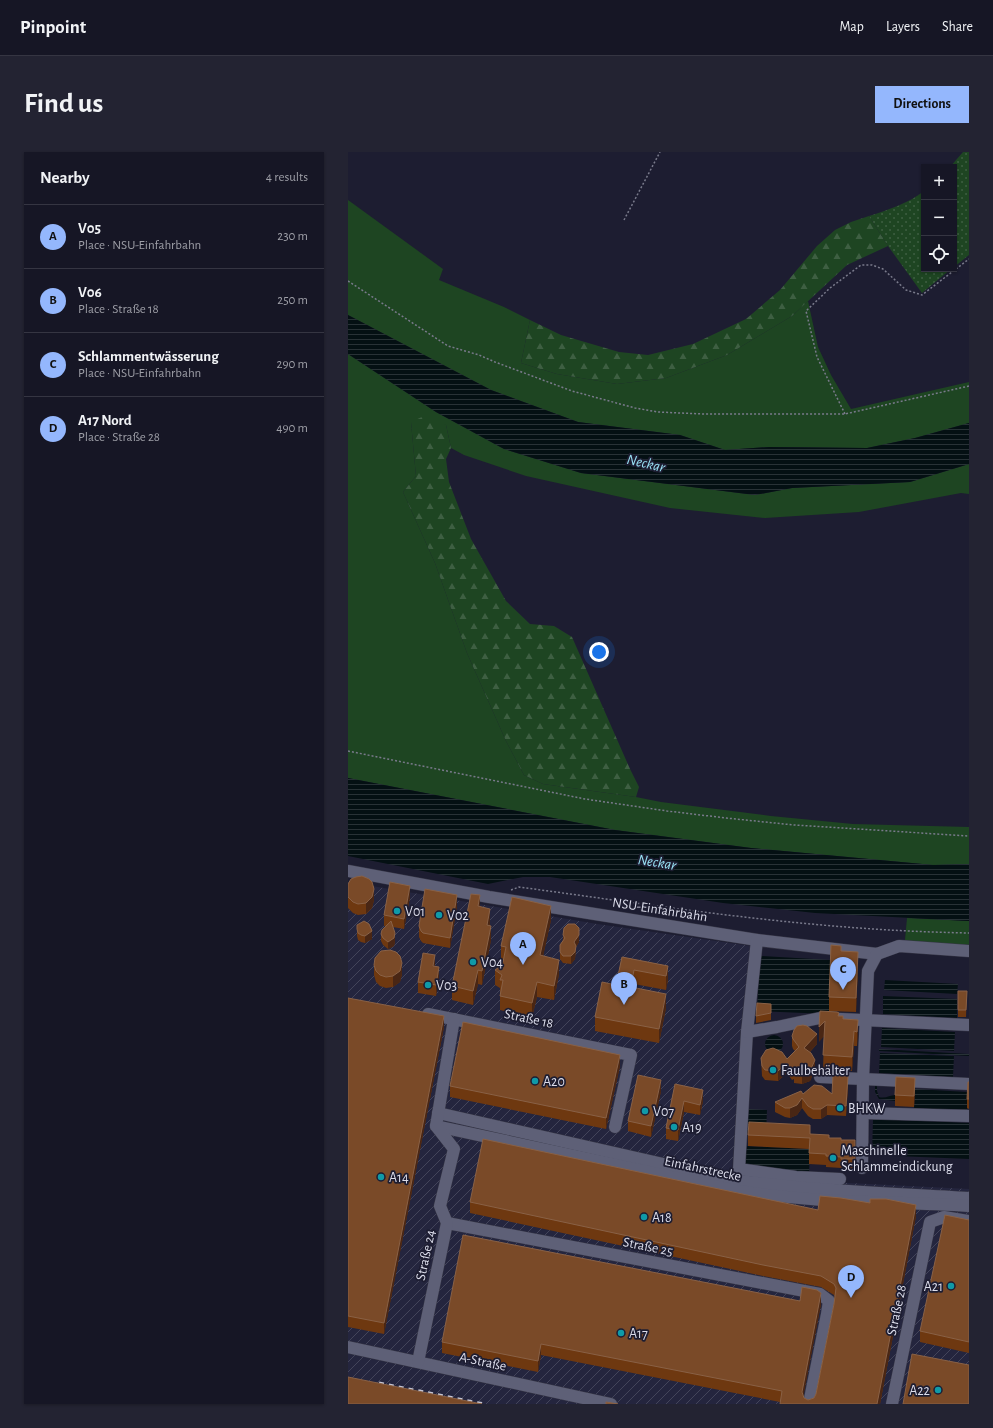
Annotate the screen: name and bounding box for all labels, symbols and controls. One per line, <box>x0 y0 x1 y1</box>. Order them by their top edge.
text: Pinpoint <box>20 18 86 37</box>
text: Map <box>839 20 864 34</box>
text: Layers <box>886 20 920 34</box>
text: Share <box>942 20 973 34</box>
button: Directions <box>875 86 969 123</box>
text: Find us <box>24 90 103 118</box>
map controls <box>921 164 957 272</box>
button: + <box>921 164 957 200</box>
text: Nearby <box>40 169 90 186</box>
text: 4 results <box>266 171 308 184</box>
button: − <box>921 200 957 236</box>
text: V05 <box>78 221 101 236</box>
text: A <box>49 230 57 243</box>
text: 230 m <box>277 230 308 243</box>
button: locate <box>921 236 957 272</box>
text: Place · NSU-Einfahrbahn <box>78 239 201 252</box>
text: V06 <box>78 285 102 300</box>
text: B <box>49 294 57 307</box>
text: 250 m <box>277 294 308 307</box>
text: Place · Straße 18 <box>78 303 159 316</box>
text: Schlammentwässerung <box>78 349 219 364</box>
text: C <box>50 358 56 371</box>
text: 290 m <box>277 358 308 371</box>
text: Place · NSU-Einfahrbahn <box>78 367 201 380</box>
text: A17 Nord <box>78 413 132 428</box>
text: D <box>49 422 57 435</box>
text: 490 m <box>276 422 308 435</box>
text: Place · Straße 28 <box>78 431 160 444</box>
water label: Neckar <box>625 452 667 475</box>
your location <box>589 642 609 662</box>
water label: Neckar <box>637 852 678 873</box>
street label: NSU-Einfahrbahn <box>611 896 708 924</box>
place label: V01 <box>405 905 425 919</box>
marker: V01 <box>392 906 402 916</box>
place label: V02 <box>447 909 469 923</box>
marker: V02 <box>434 910 444 920</box>
pin: A <box>510 932 536 965</box>
place label: V04 <box>481 956 503 970</box>
marker: V04 <box>468 957 478 967</box>
pin: C <box>830 957 856 990</box>
pin: B <box>611 972 637 1005</box>
place label: V03 <box>436 979 457 993</box>
marker: V03 <box>423 980 433 990</box>
street label: Straße 18 <box>503 1007 555 1031</box>
place label: Faulbehälter <box>781 1064 850 1078</box>
marker: Faulbehälter <box>768 1065 778 1075</box>
place label: A20 <box>543 1075 565 1089</box>
marker: A20 <box>530 1076 540 1086</box>
place label: BHKW <box>848 1102 886 1116</box>
marker: BHKW <box>835 1103 845 1113</box>
place label: V07 <box>653 1105 674 1119</box>
marker: V07 <box>640 1106 650 1116</box>
place label: A19 <box>682 1121 702 1135</box>
marker: A19 <box>669 1122 679 1132</box>
place label: Maschinelle Schlammeindickung <box>841 1144 953 1174</box>
marker: Maschinelle Schlammeindickung <box>828 1153 838 1163</box>
street label: Einfahrstrecke <box>663 1154 742 1184</box>
place label: A14 <box>389 1171 409 1185</box>
marker: A14 <box>376 1172 386 1182</box>
place label: A18 <box>652 1211 672 1225</box>
marker: A18 <box>639 1212 649 1222</box>
street label: Straße 24 <box>414 1228 438 1282</box>
street label: Straße 25 <box>622 1235 674 1259</box>
pin: D <box>838 1265 864 1298</box>
place label: A21 <box>924 1280 943 1294</box>
marker: A21 <box>946 1281 956 1291</box>
street label: Straße 28 <box>885 1284 909 1337</box>
place label: A17 <box>629 1327 648 1341</box>
marker: A17 <box>616 1328 626 1338</box>
street label: A-Straße <box>458 1350 508 1374</box>
place label: A22 <box>909 1384 930 1398</box>
marker: A22 <box>933 1385 943 1395</box>

